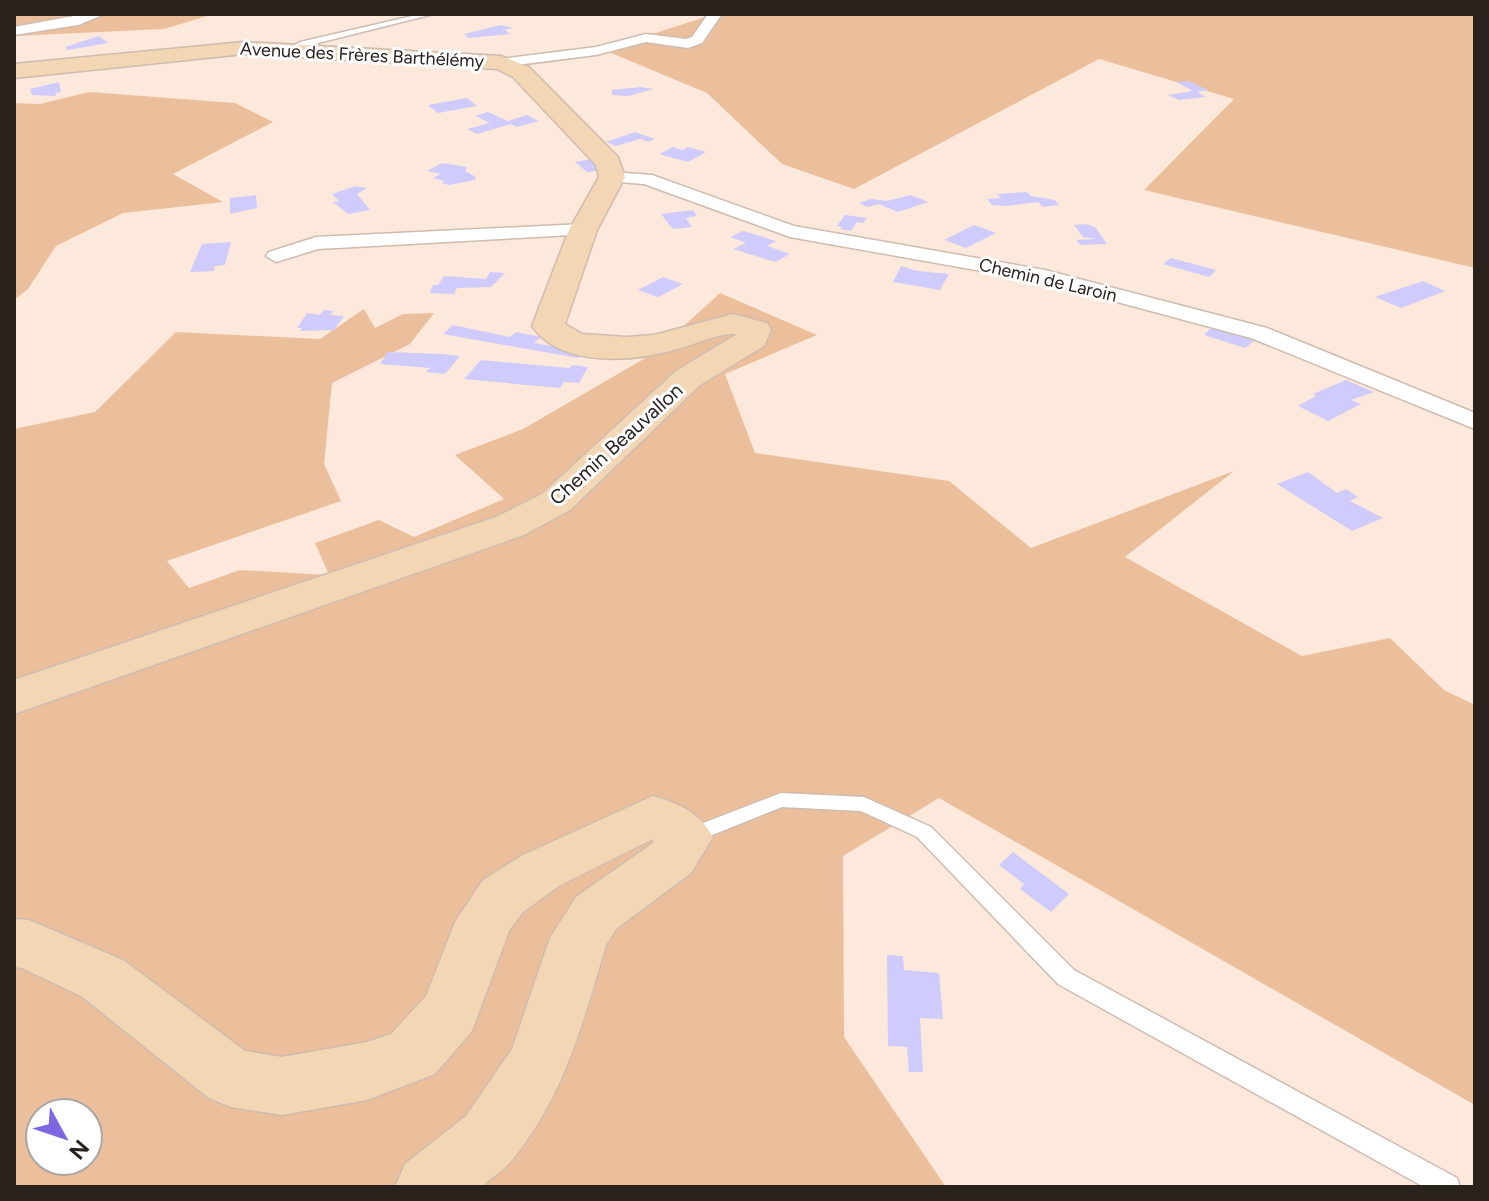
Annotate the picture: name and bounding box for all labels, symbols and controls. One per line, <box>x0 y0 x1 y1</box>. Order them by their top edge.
street label: Avenue des Frères Barthélémy <box>239 38 485 72</box>
street label: Chemin de Laroin <box>977 253 1119 307</box>
street label: Chemin Beauvallon <box>545 378 687 510</box>
north arrow <box>24 1097 104 1177</box>
text: N <box>63 1134 95 1165</box>

